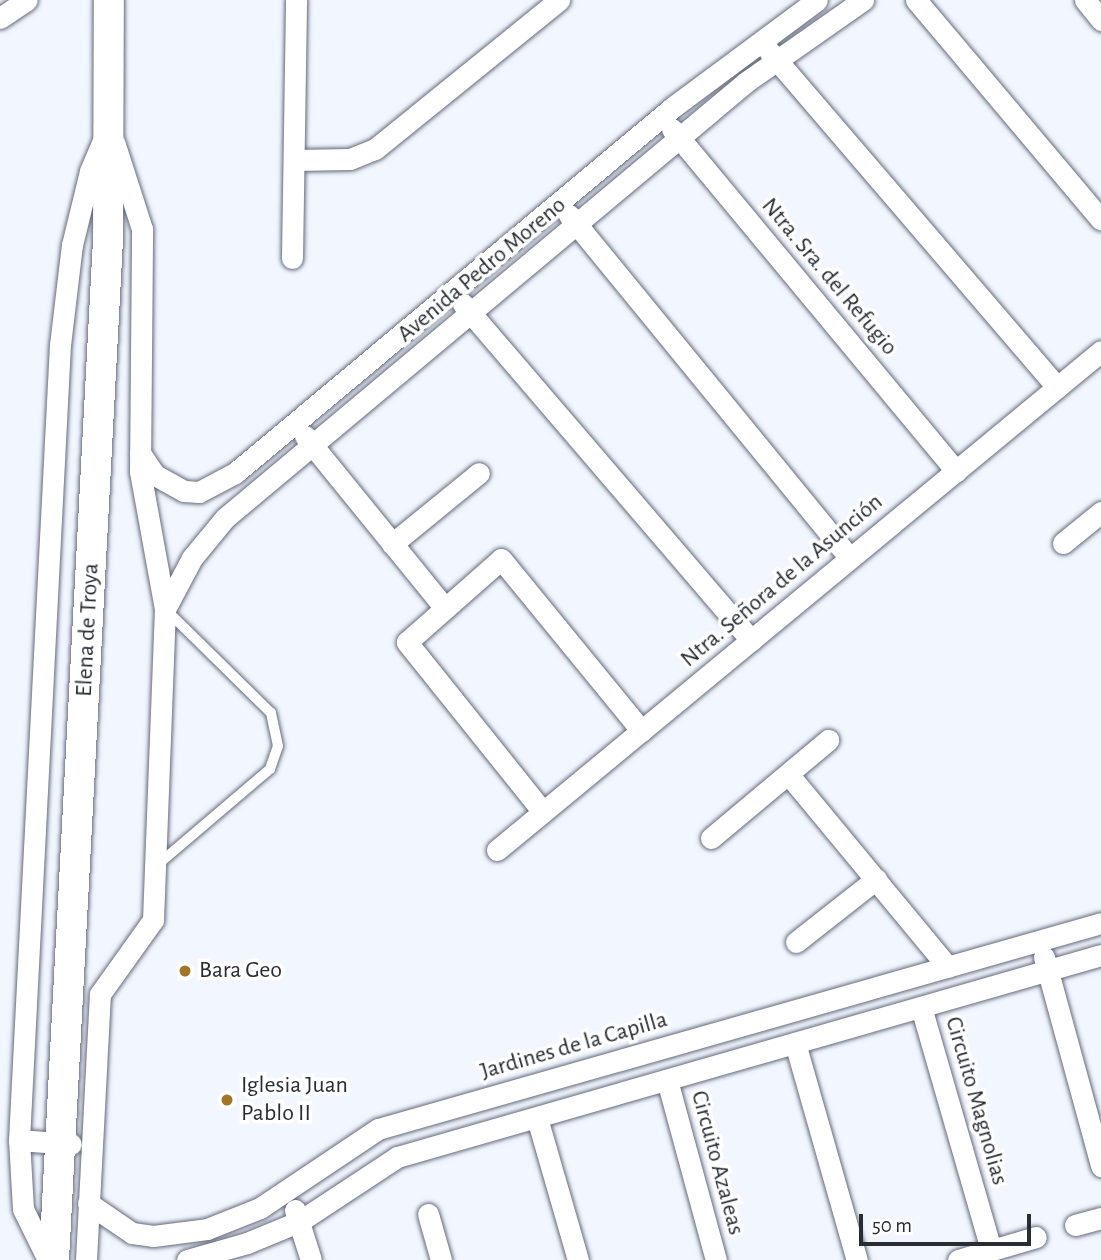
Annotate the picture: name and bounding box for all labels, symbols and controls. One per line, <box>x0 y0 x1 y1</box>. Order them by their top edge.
street label: Avenida Pedro Moreno <box>392 191 572 349</box>
street label: Ntra. Sra. del Refugio <box>755 192 903 362</box>
street label: Ntra. Señora de la Asunción <box>675 488 889 674</box>
street label: Elena de Troya <box>70 562 106 698</box>
place label: Bara Geo <box>199 957 282 985</box>
marker: Bara Geo <box>177 963 193 979</box>
street label: Jardines de la Capilla <box>477 1006 671 1086</box>
street label: Circuito Magnolias <box>938 1014 1014 1188</box>
place label: Iglesia Juan Pablo II <box>241 1072 348 1128</box>
street label: Circuito Azaleas <box>684 1088 750 1238</box>
marker: Iglesia Juan Pablo II <box>219 1092 235 1108</box>
scale bar <box>863 1200 1034 1244</box>
text: 50 m <box>872 1215 912 1236</box>

